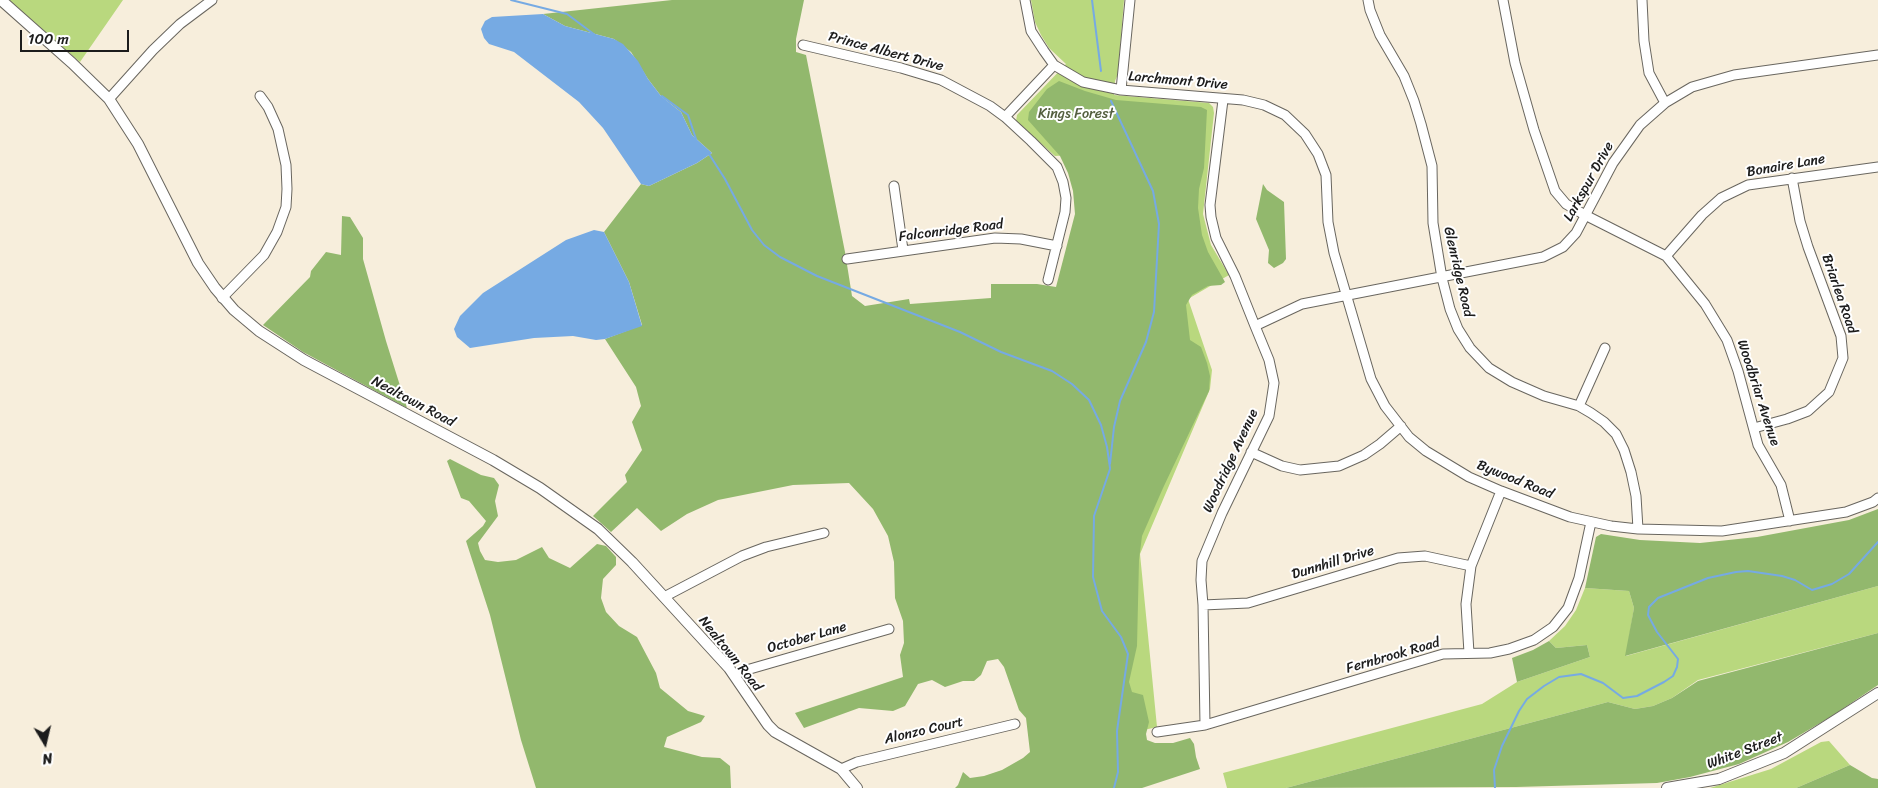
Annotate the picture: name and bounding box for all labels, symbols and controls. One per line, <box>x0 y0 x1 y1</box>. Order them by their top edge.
scale bar <box>22 20 131 52</box>
text: 100 m <box>28 26 69 52</box>
street label: Prince Albert Drive <box>827 29 945 75</box>
street label: Larchmont Drive <box>1127 68 1229 94</box>
park label: Kings Forest <box>1038 106 1114 122</box>
street label: Larkspur Drive <box>1560 139 1618 225</box>
street label: Bonaire Lane <box>1746 151 1826 181</box>
street label: Falconridge Road <box>898 216 1004 246</box>
street label: Glenridge Road <box>1439 225 1477 319</box>
street label: Briarlea Road <box>1818 252 1860 336</box>
street label: Woodbriar Avenue <box>1733 338 1783 448</box>
street label: Nealtown Road <box>369 373 457 431</box>
street label: Woodridge Avenue <box>1200 407 1262 515</box>
street label: Bywood Road <box>1474 457 1556 503</box>
street label: Dunnhill Drive <box>1290 542 1376 584</box>
street label: Nealtown Road <box>695 613 765 695</box>
street label: October Lane <box>765 619 849 657</box>
street label: Fernbrook Road <box>1344 635 1442 677</box>
street label: Alonzo Court <box>883 714 965 748</box>
north arrow <box>20 718 70 768</box>
street label: White Street <box>1705 729 1785 773</box>
text: N <box>41 745 54 771</box>

